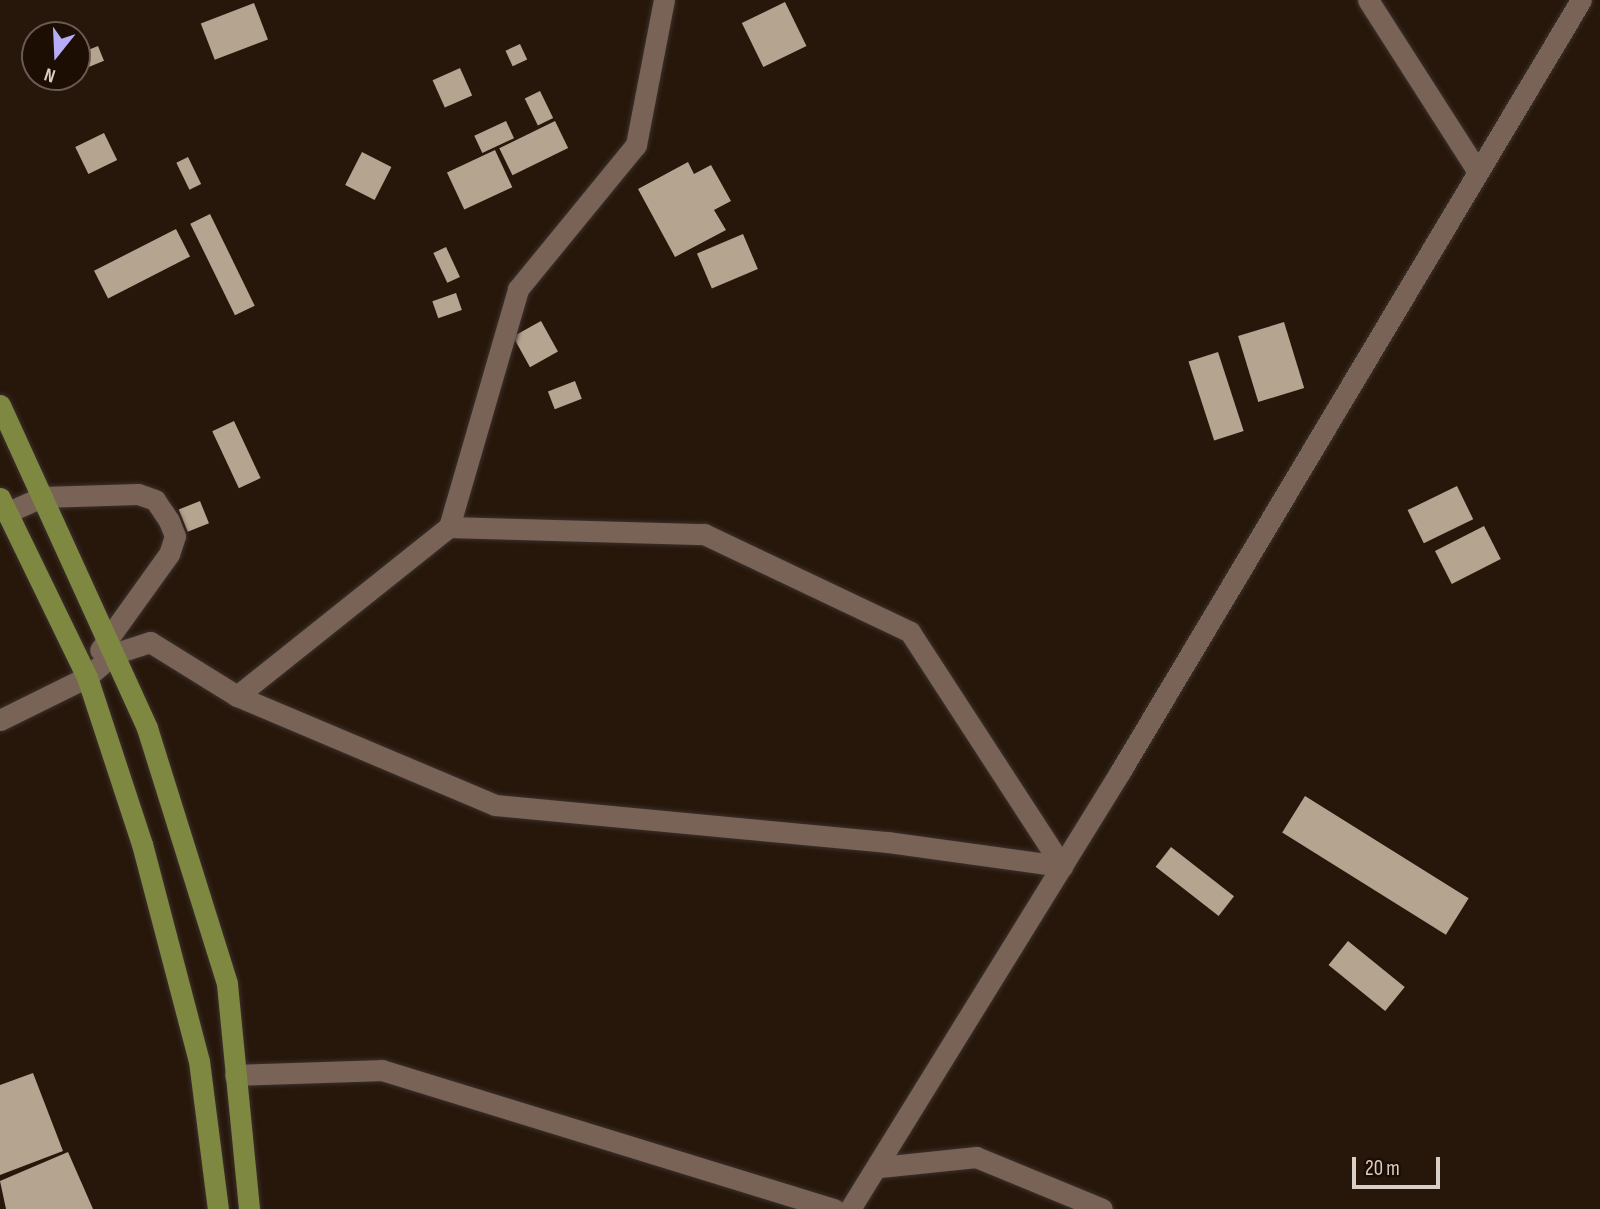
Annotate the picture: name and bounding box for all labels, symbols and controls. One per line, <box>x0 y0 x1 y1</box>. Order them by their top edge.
north arrow <box>21 21 91 91</box>
text: N <box>42 62 58 87</box>
scale bar <box>1355 1142 1442 1186</box>
text: 20 m <box>1365 1156 1400 1181</box>

